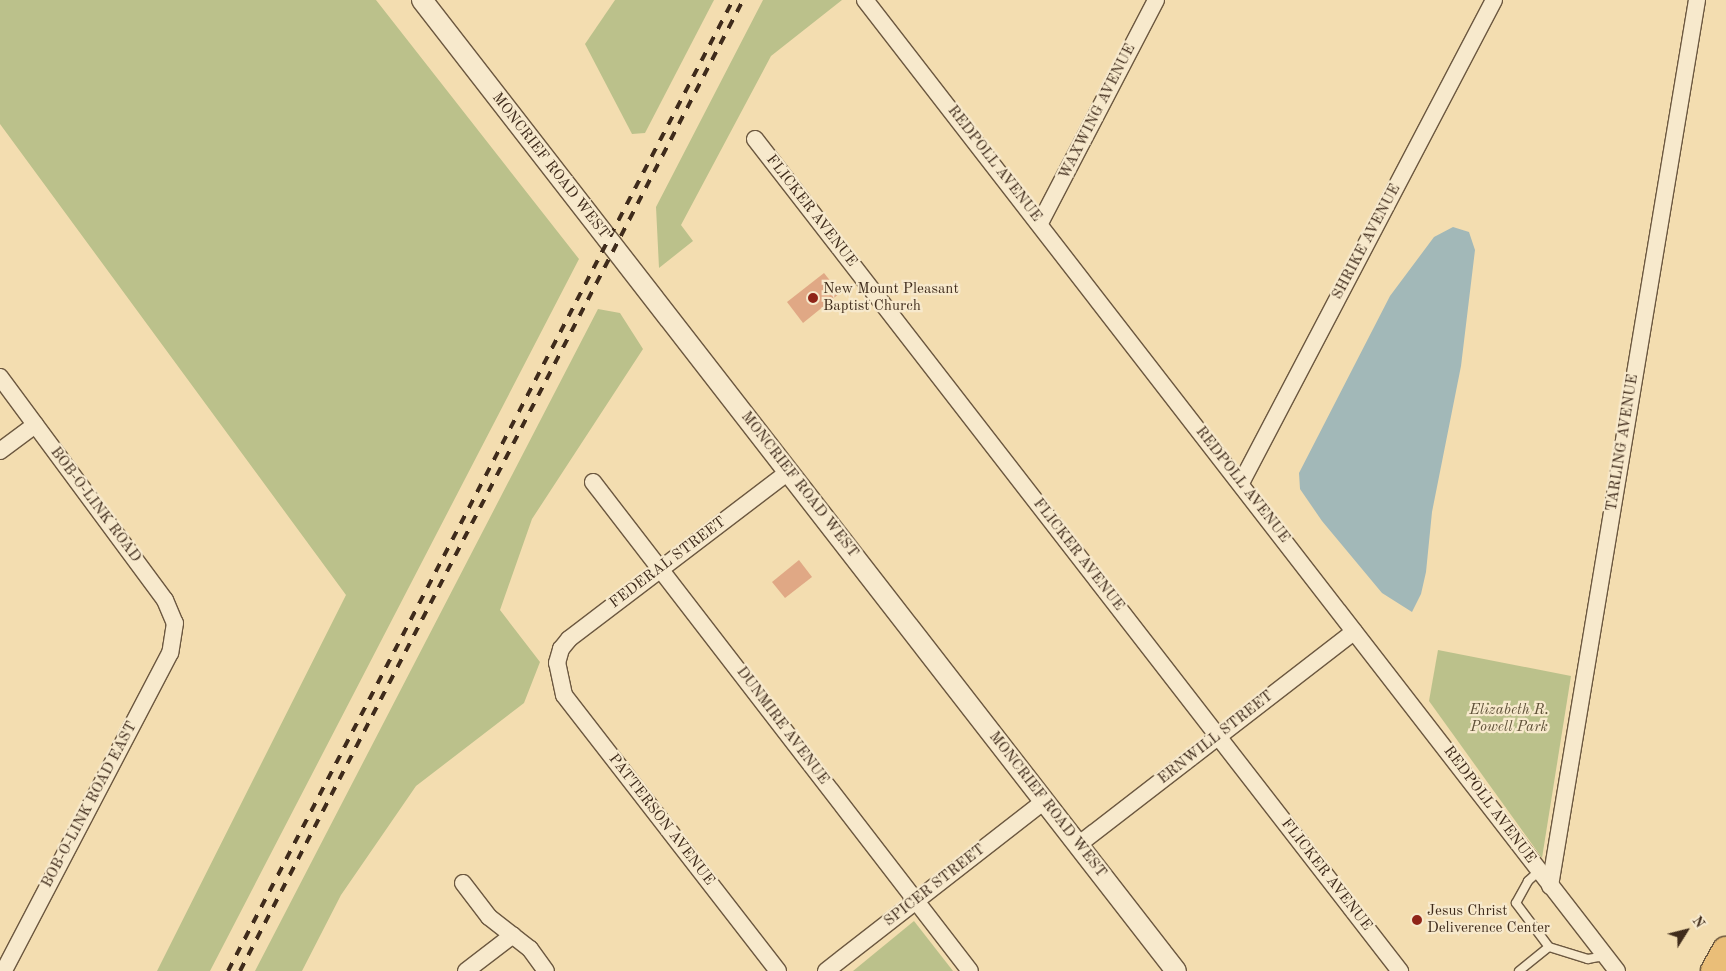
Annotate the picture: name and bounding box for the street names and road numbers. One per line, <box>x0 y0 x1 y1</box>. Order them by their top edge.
street label: WAXWING AVENUE <box>1056 41 1140 183</box>
street label: MONCRIEF ROAD WEST <box>487 90 613 242</box>
street label: REDPOLL AVENUE <box>943 102 1045 226</box>
street label: FLICKER AVENUE <box>762 151 860 271</box>
street label: SHRIKE AVENUE <box>1329 181 1405 303</box>
street label: TARLING AVENUE <box>1603 373 1643 513</box>
street label: MONCRIEF ROAD WEST <box>736 409 862 561</box>
street label: REDPOLL AVENUE <box>1191 423 1293 547</box>
street label: BOB-O-LINK ROAD <box>46 444 144 566</box>
street label: FLICKER AVENUE <box>1029 495 1127 615</box>
street label: FEDERAL STREET <box>606 513 730 613</box>
street label: DUNMIRE AVENUE <box>732 664 832 788</box>
street label: ERNWILL STREET <box>1155 687 1277 789</box>
street label: BOB-O-LINK ROAD EAST <box>39 719 141 891</box>
street label: MONCRIEF ROAD WEST <box>984 729 1110 881</box>
street label: REDPOLL AVENUE <box>1439 743 1539 867</box>
street label: PATTERSON AVENUE <box>604 751 718 889</box>
street label: FLICKER AVENUE <box>1277 815 1375 935</box>
street label: SPICER STREET <box>881 841 989 931</box>

